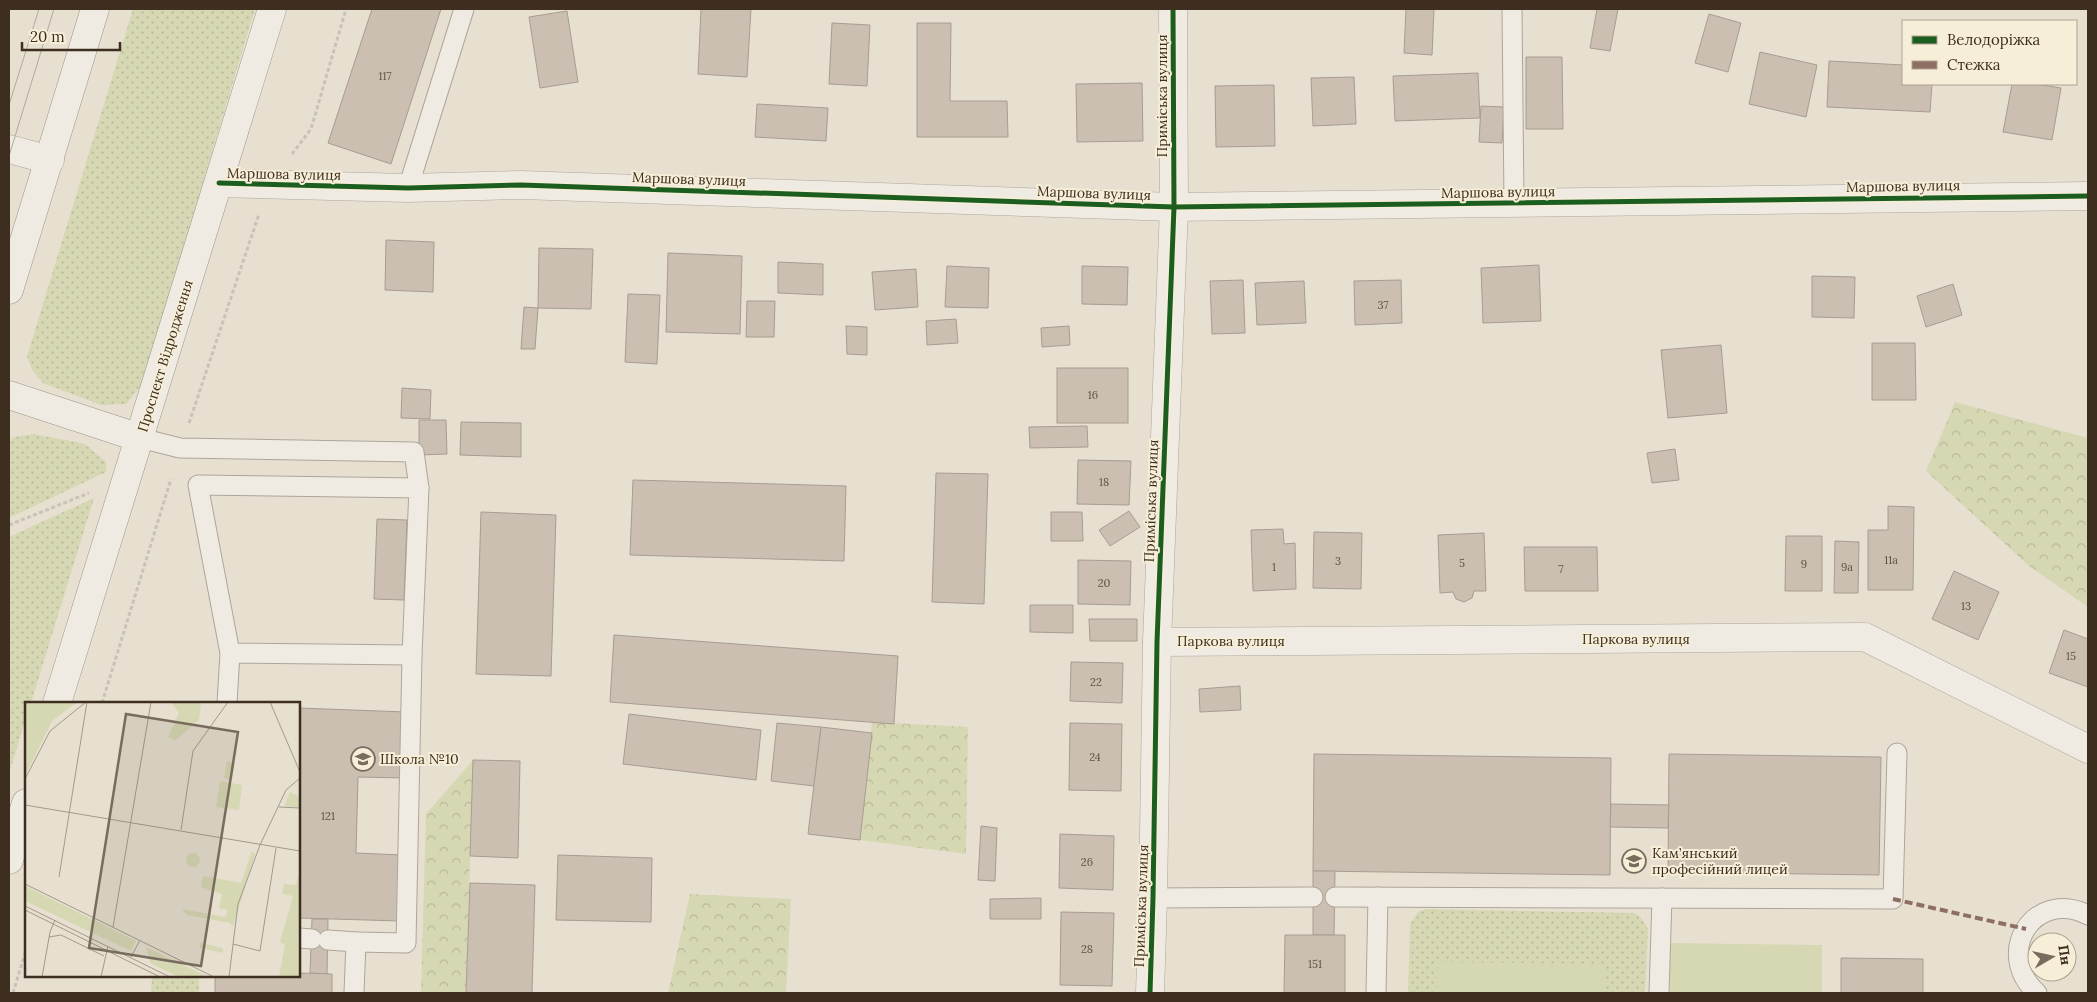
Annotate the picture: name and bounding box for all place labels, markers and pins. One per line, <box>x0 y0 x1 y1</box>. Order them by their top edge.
school or university icon: Школа №10 <box>350 746 376 772</box>
place label: Школа №10 <box>380 750 459 768</box>
place label: Кам’янський професійний лицей <box>1652 844 1788 878</box>
school or university icon: Кам’янський професійний лицей <box>1621 848 1647 874</box>

